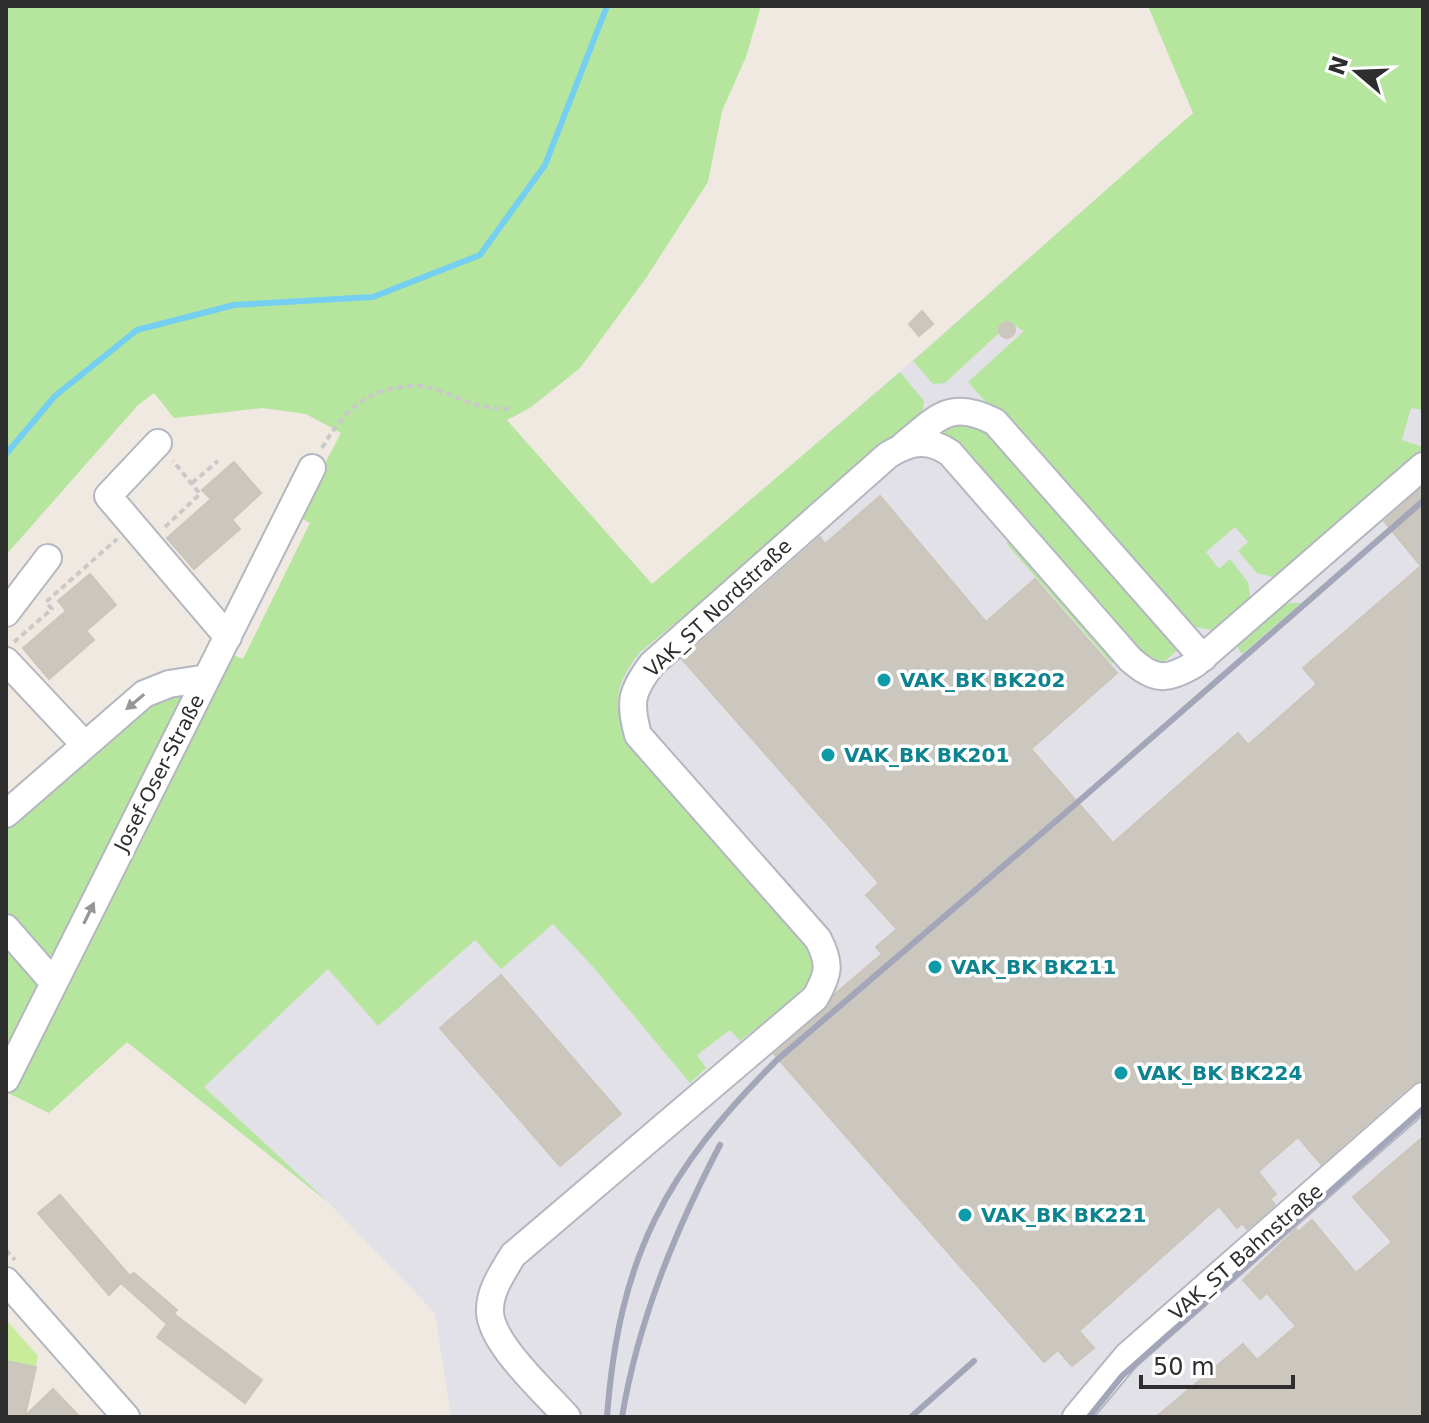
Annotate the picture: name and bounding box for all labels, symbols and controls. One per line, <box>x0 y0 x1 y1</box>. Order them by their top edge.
north arrow <box>1317 32 1397 112</box>
text: N <box>1324 53 1353 78</box>
street label: VAK_ST Nordstraße <box>640 534 796 682</box>
place label: VAK_BK BK202 <box>900 668 1065 692</box>
marker: VAK_BK BK202 <box>875 671 893 689</box>
street label: Josef-Oser-Straße <box>108 690 209 857</box>
one-way arrow <box>125 693 145 710</box>
place label: VAK_BK BK201 <box>844 743 1009 767</box>
marker: VAK_BK BK201 <box>819 746 837 764</box>
one-way arrow <box>82 901 96 924</box>
place label: VAK_BK BK211 <box>951 955 1116 979</box>
marker: VAK_BK BK211 <box>926 958 944 976</box>
place label: VAK_BK BK224 <box>1137 1061 1302 1085</box>
marker: VAK_BK BK224 <box>1112 1064 1130 1082</box>
street label: VAK_ST Bahnstraße <box>1164 1179 1328 1325</box>
place label: VAK_BK BK221 <box>981 1203 1146 1227</box>
marker: VAK_BK BK221 <box>956 1206 974 1224</box>
scale bar <box>1141 1339 1293 1389</box>
text: 50 m <box>1153 1353 1215 1381</box>

